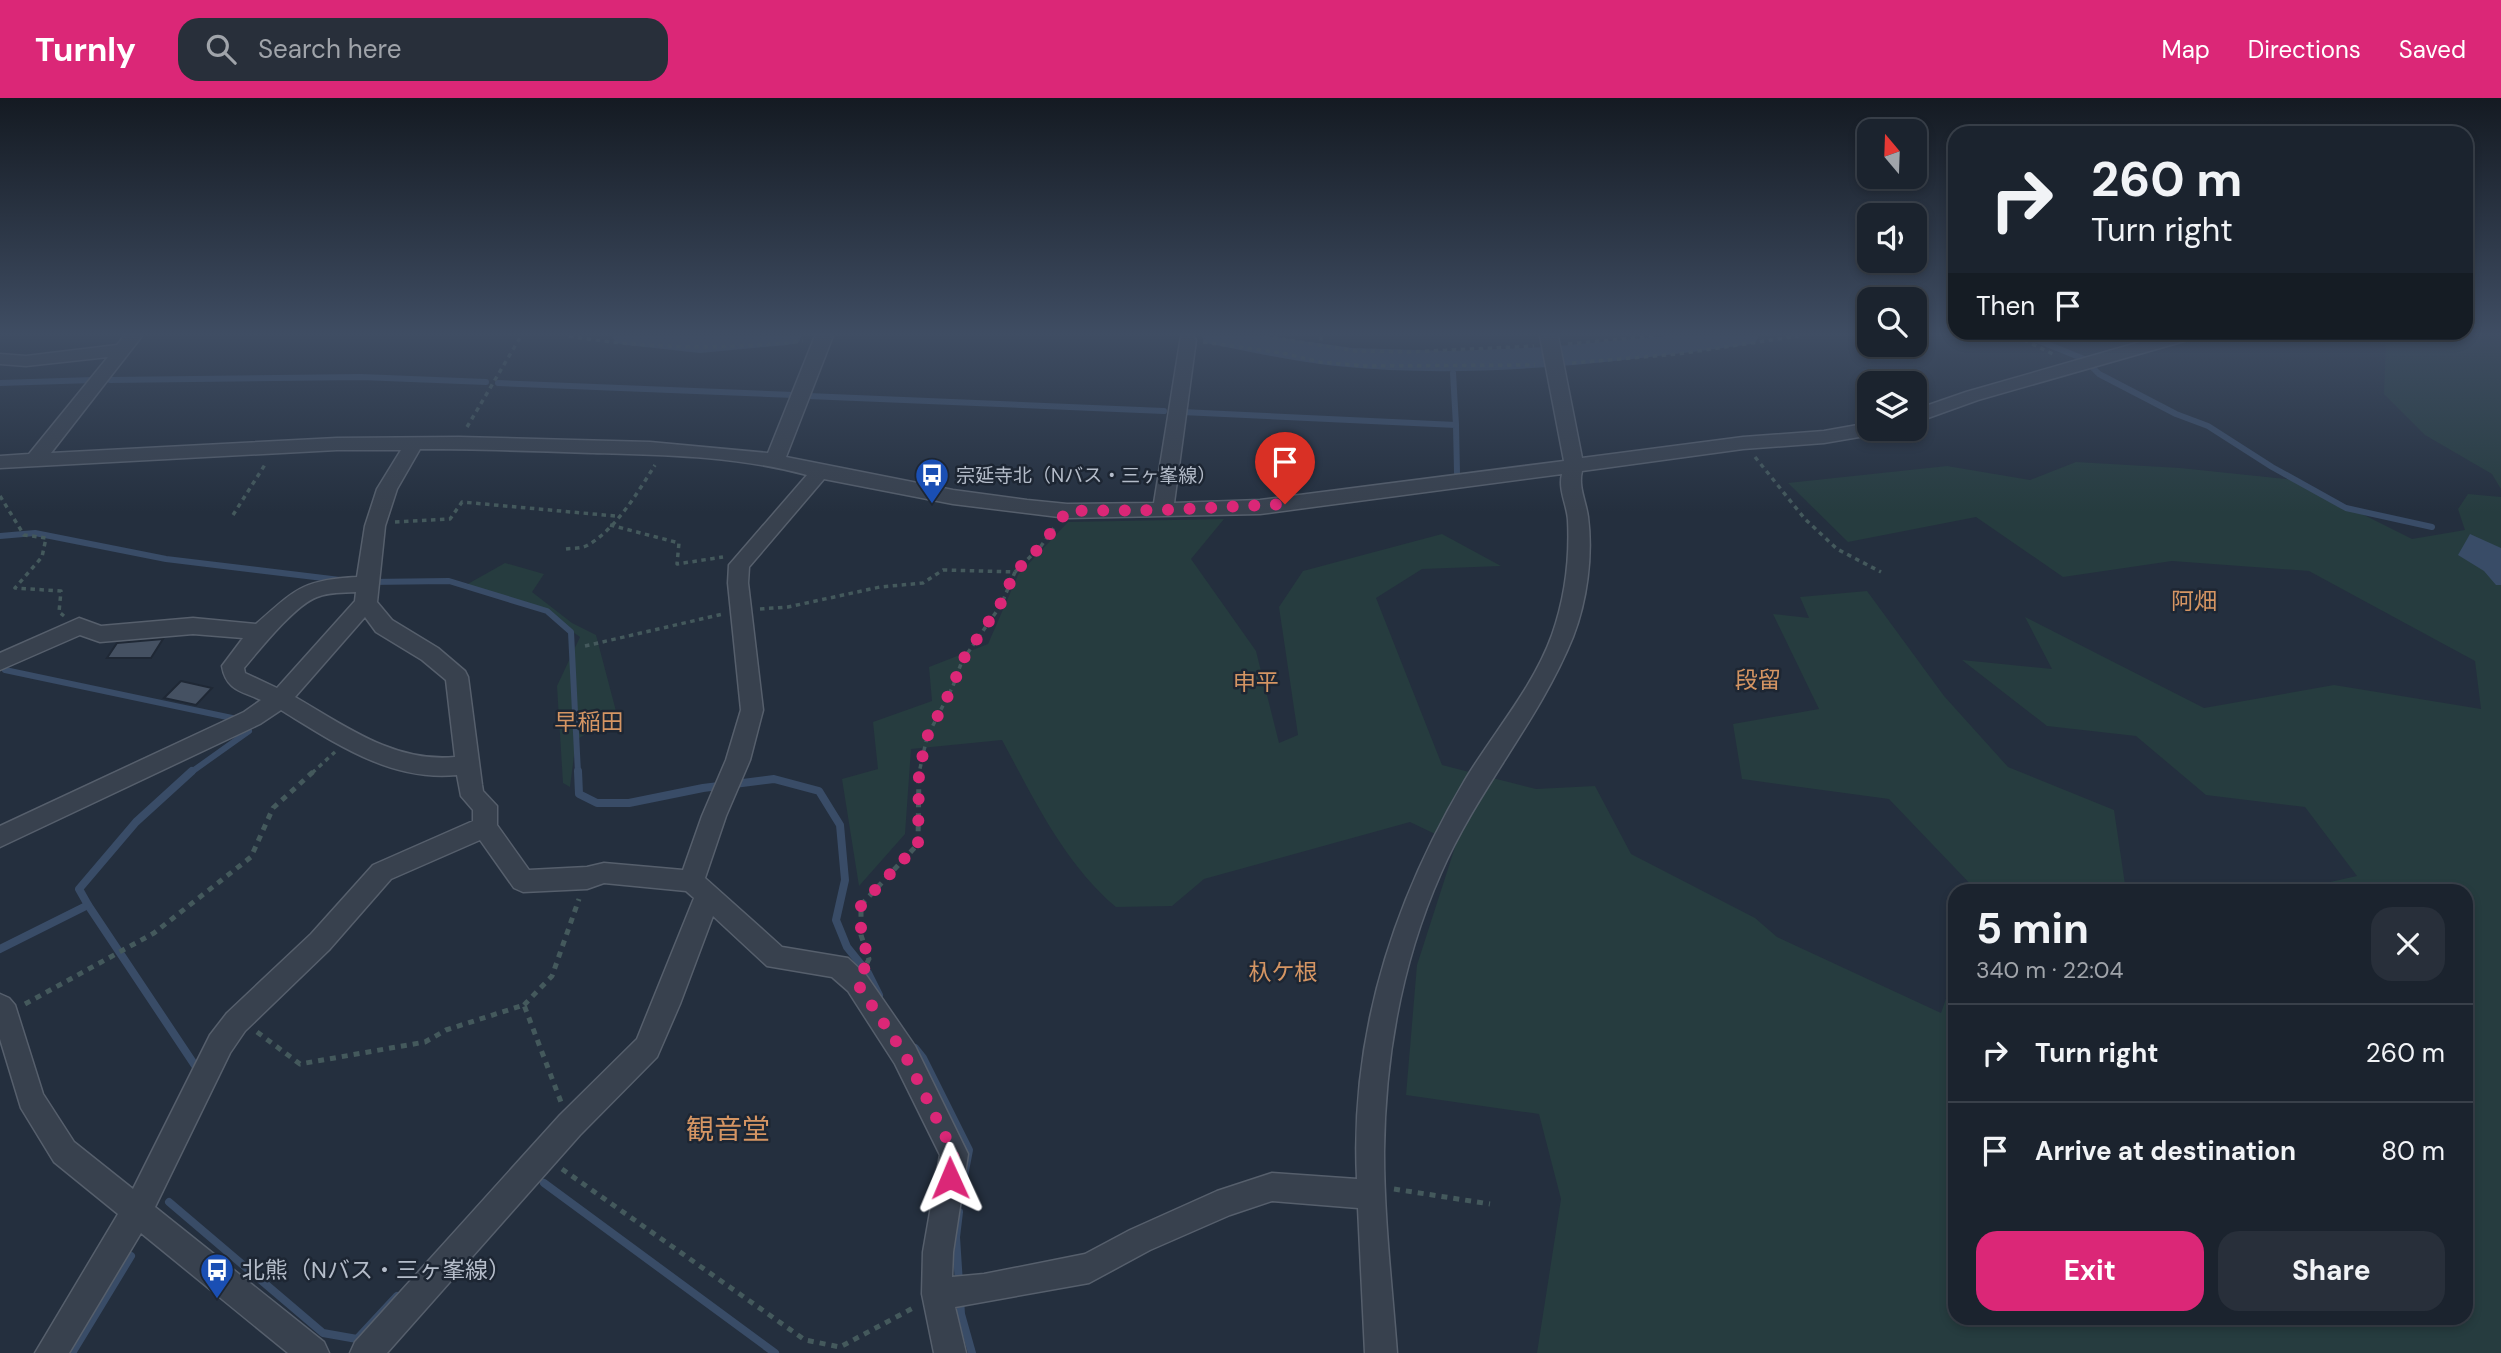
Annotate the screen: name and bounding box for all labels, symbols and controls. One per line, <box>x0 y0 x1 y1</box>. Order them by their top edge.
search box <box>178 18 668 81</box>
text: Turnly <box>35 28 136 71</box>
icon: search <box>202 30 240 68</box>
text: Search here <box>258 32 401 66</box>
text: Map <box>2162 34 2210 65</box>
text: Directions <box>2248 34 2361 65</box>
text: Saved <box>2399 34 2466 65</box>
north arrow <box>1857 119 1927 189</box>
map controls <box>1857 119 1927 441</box>
text: 260 m <box>2091 147 2242 211</box>
icon: right <box>1976 154 2067 245</box>
button: sound <box>1857 203 1927 273</box>
text: Turn right <box>2091 209 2233 251</box>
button: search <box>1857 287 1927 357</box>
icon: arrive <box>2049 287 2087 325</box>
text: Then <box>1976 289 2035 323</box>
button: layers <box>1857 371 1927 441</box>
pin <box>1255 432 1315 504</box>
icon: arrive <box>1266 443 1304 481</box>
bus stop icon: 宗延寺北（Nバス・三ヶ峯線） <box>913 456 951 505</box>
place label: 宗延寺北（Nバス・三ヶ峯線） <box>956 463 1216 488</box>
district label: 阿畑 <box>2171 586 2217 616</box>
district label: 段留 <box>1735 665 1781 695</box>
district label: 申平 <box>1233 667 1279 697</box>
district label: 早稲田 <box>555 707 624 737</box>
text: 5 min <box>1976 901 2089 956</box>
button: close <box>2371 907 2445 981</box>
text: 340 m · 22:04 <box>1976 955 2124 985</box>
district label: 杁ケ根 <box>1249 957 1318 987</box>
icon: right <box>1976 1034 2014 1072</box>
text: Turn right <box>2035 1036 2159 1070</box>
text: 260 m <box>2366 1036 2445 1070</box>
district label: 観音堂 <box>686 1111 770 1148</box>
icon: arrive <box>1976 1132 2014 1170</box>
text: Arrive at destination <box>2035 1134 2296 1168</box>
text: 80 m <box>2381 1134 2445 1168</box>
position arrow <box>913 1141 987 1215</box>
button: Exit <box>1976 1231 2204 1311</box>
button: Share <box>2218 1231 2445 1311</box>
bus stop icon: 北熊（Nバス・三ヶ峯線） <box>198 1251 236 1300</box>
place label: 北熊（Nバス・三ヶ峯線） <box>242 1255 511 1285</box>

